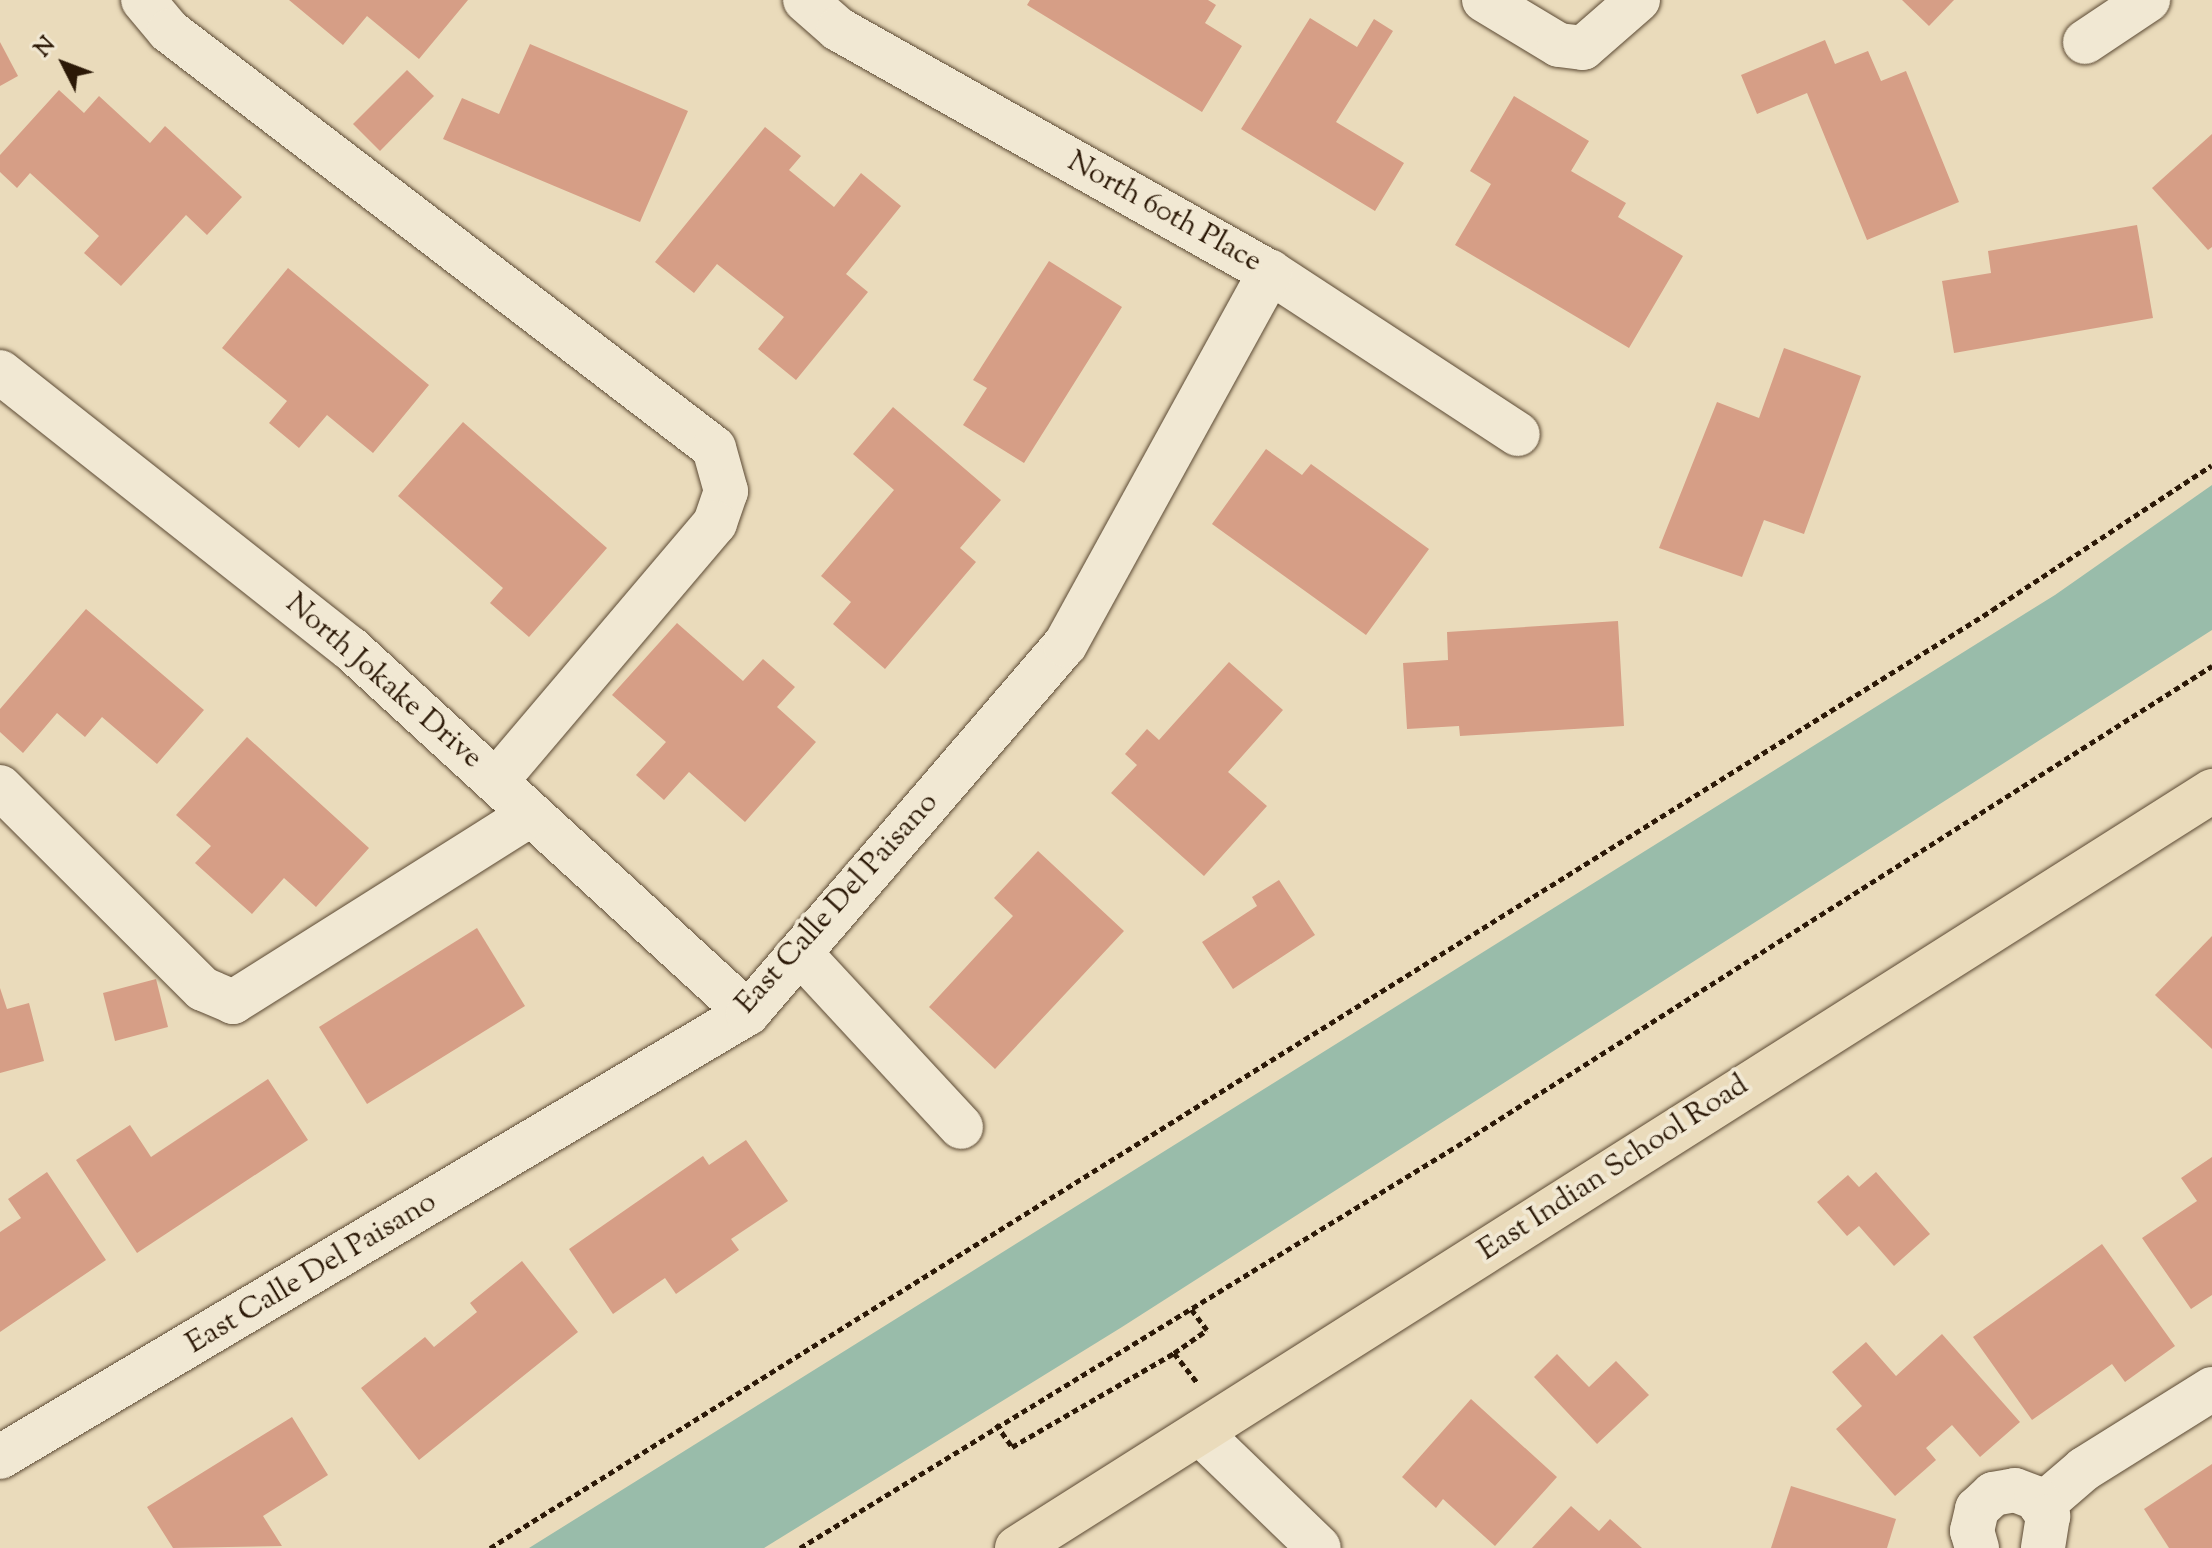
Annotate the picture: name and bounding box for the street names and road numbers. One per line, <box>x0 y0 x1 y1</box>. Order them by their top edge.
street label: North 60th Place <box>1061 145 1267 281</box>
street label: North Jokake Drive <box>277 587 489 777</box>
street label: East Calle Del Paisano <box>729 786 947 1022</box>
street label: East Indian School Road <box>1472 1068 1756 1270</box>
street label: East Calle Del Paisano <box>180 1185 444 1363</box>

